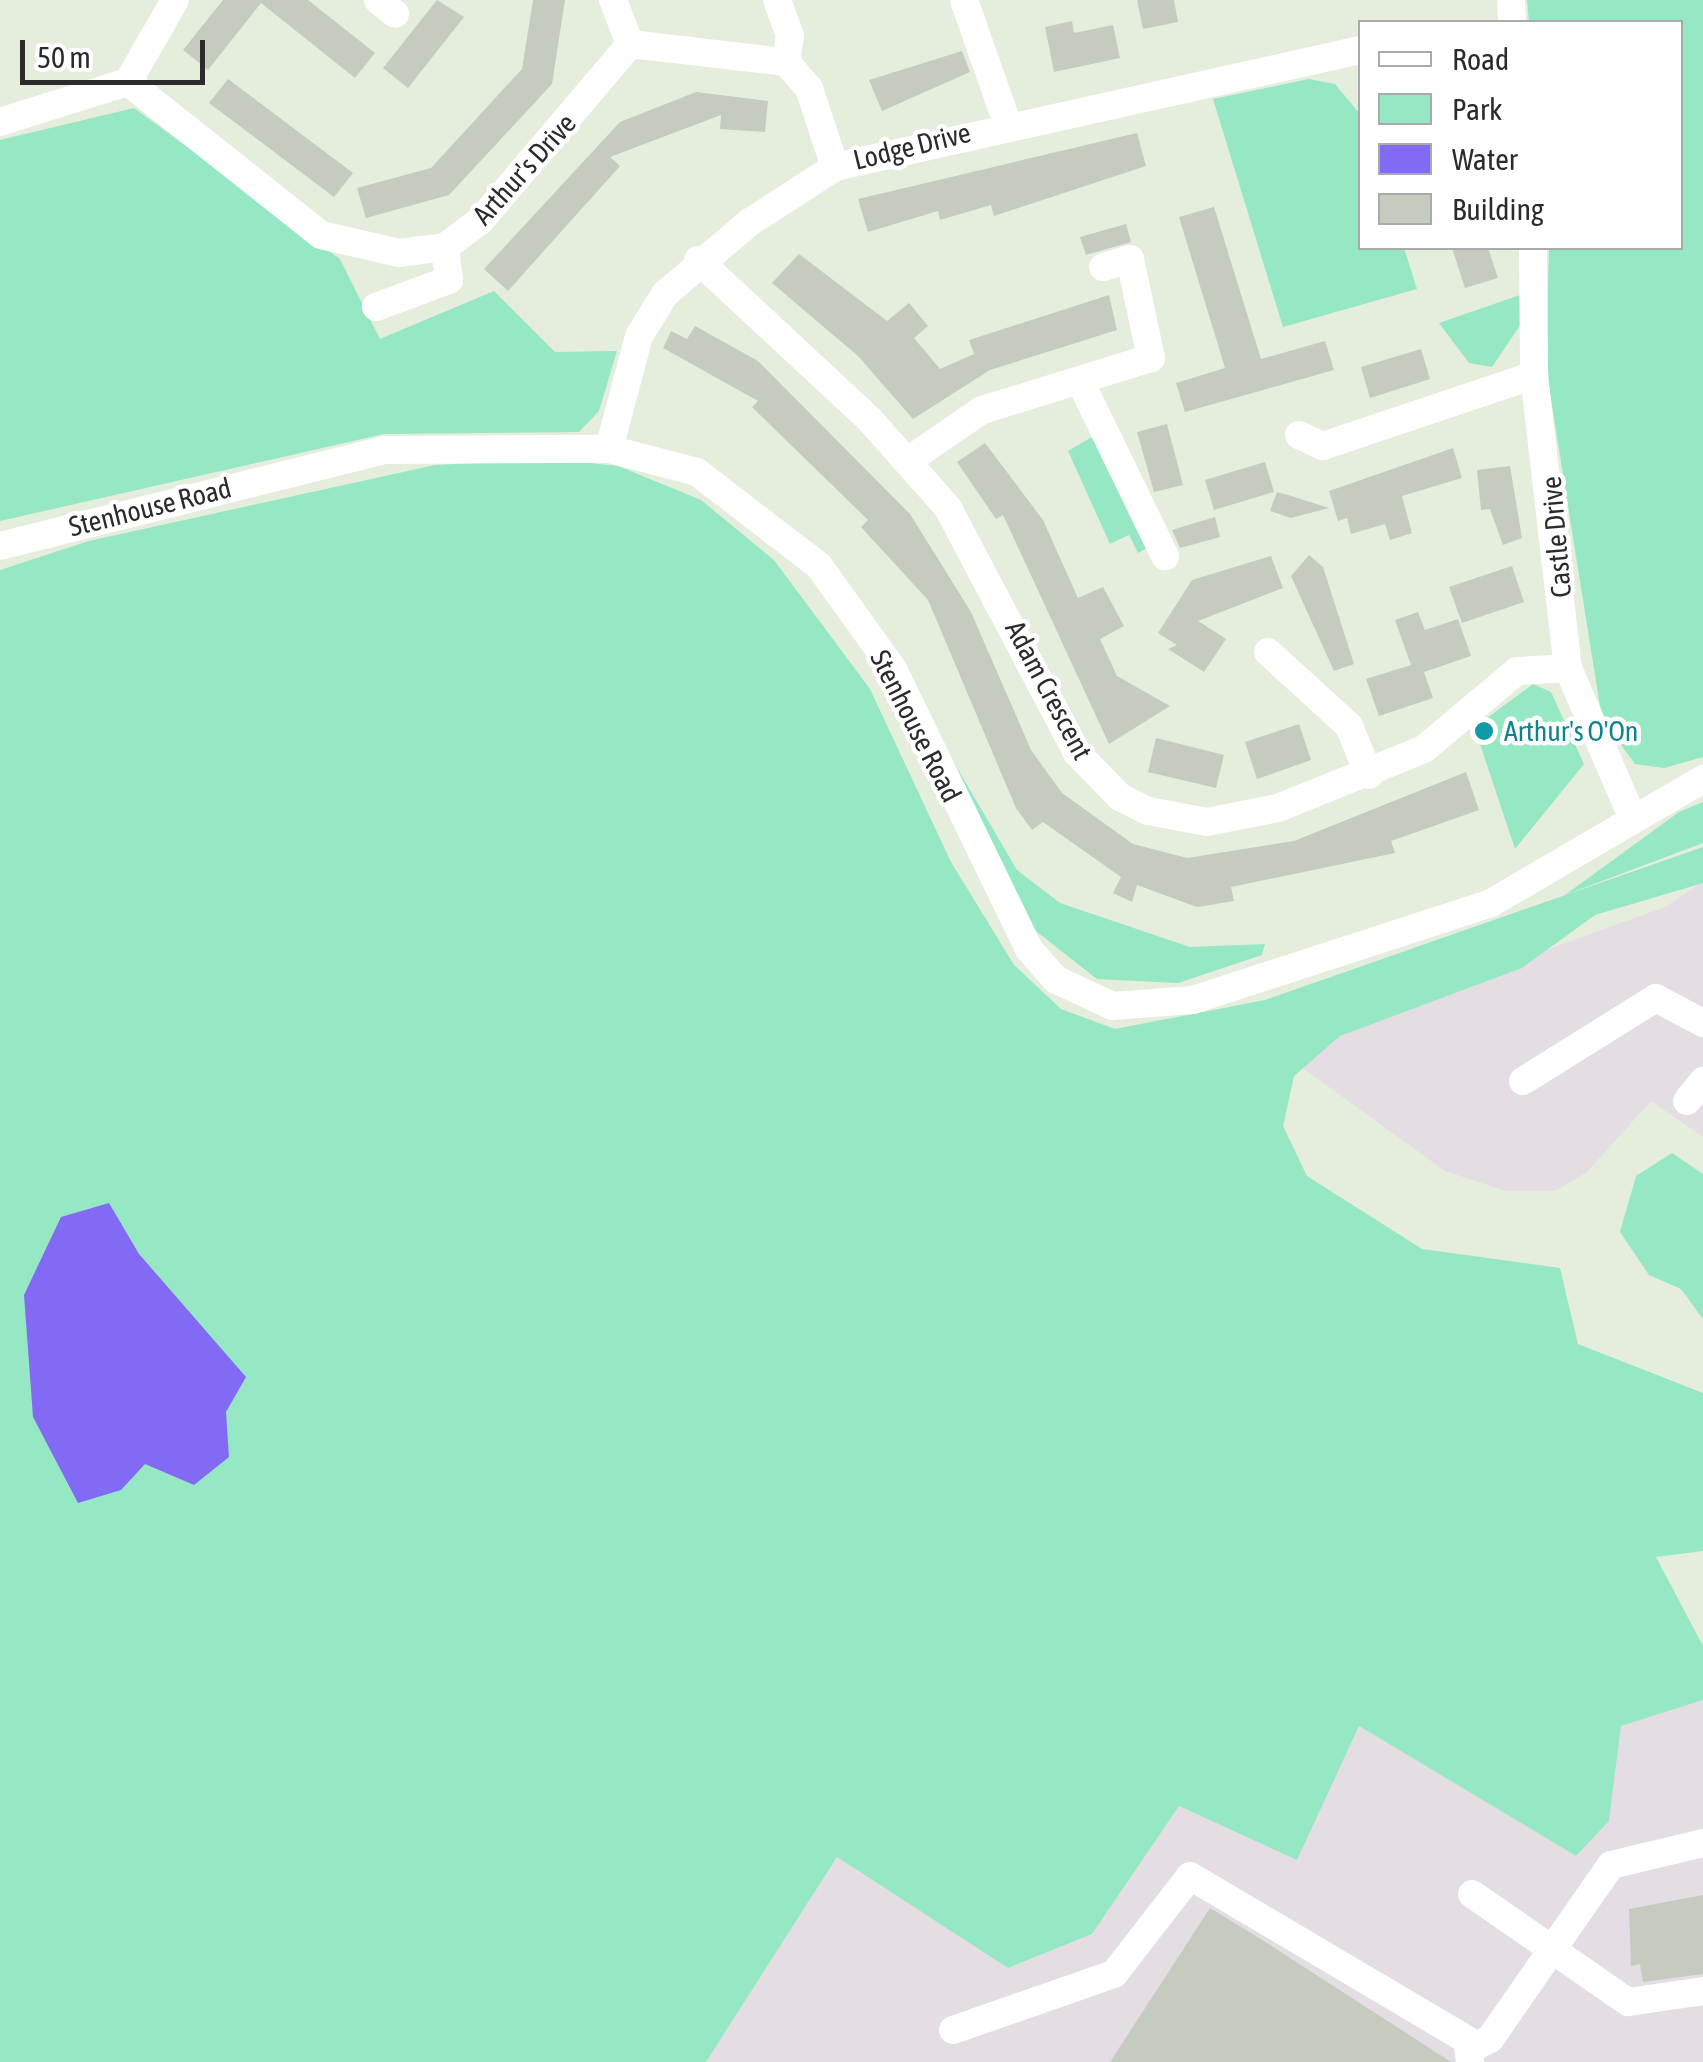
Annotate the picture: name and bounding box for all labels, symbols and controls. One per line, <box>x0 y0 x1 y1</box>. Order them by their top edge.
scale bar <box>25 20 210 82</box>
legend <box>1358 20 1683 250</box>
text: 50 m <box>37 40 91 74</box>
text: Road <box>1452 42 1509 76</box>
text: Park <box>1452 92 1502 126</box>
street label: Arthur's Drive <box>465 107 583 231</box>
street label: Lodge Drive <box>850 115 974 177</box>
text: Water <box>1452 142 1518 176</box>
text: Building <box>1452 192 1544 226</box>
street label: Stenhouse Road <box>65 471 235 543</box>
street label: Castle Drive <box>1534 475 1578 599</box>
street label: Adam Crescent <box>998 615 1100 765</box>
street label: Stenhouse Road <box>863 644 969 808</box>
place label: Arthur's O'On <box>1504 714 1638 748</box>
marker: Arthur's O'On <box>1473 720 1495 742</box>

